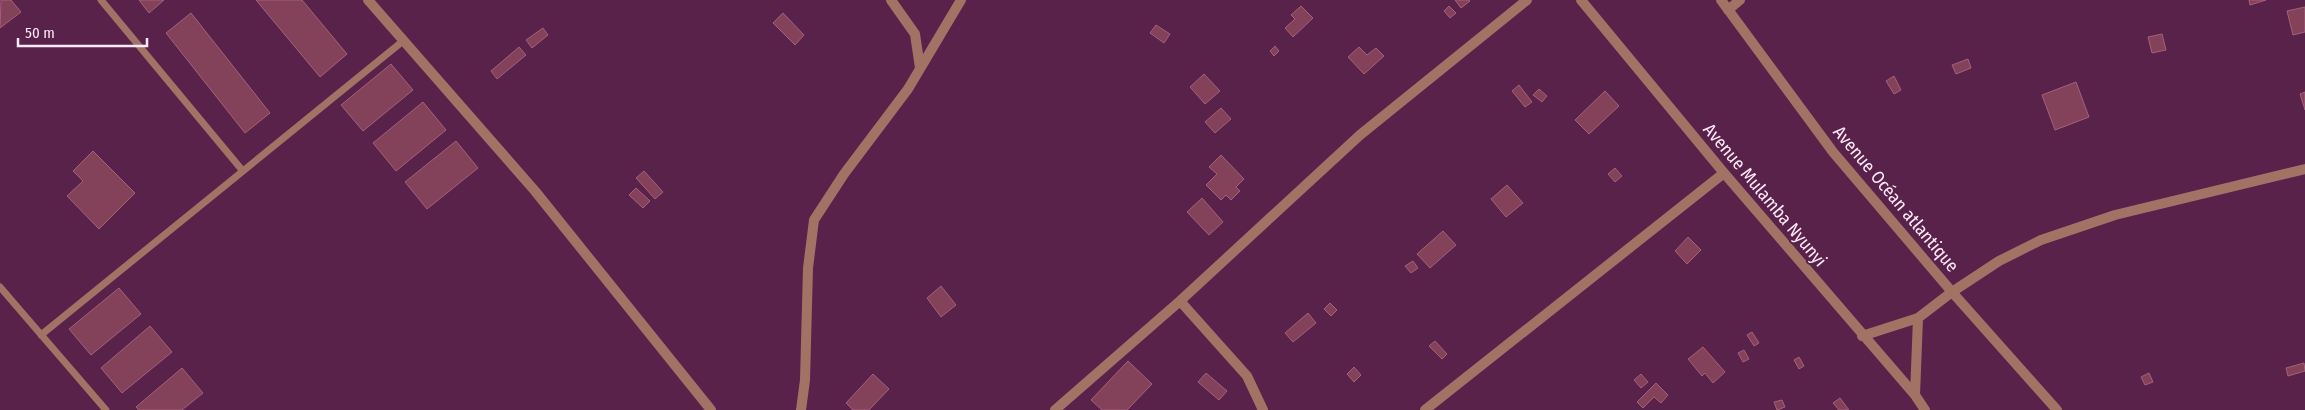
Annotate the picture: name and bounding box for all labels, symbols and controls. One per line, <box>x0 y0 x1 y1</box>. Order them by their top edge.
scale bar <box>18 15 146 47</box>
text: 50 m <box>25 24 55 42</box>
street label: Avenue Mulamba Nyunyi <box>1699 119 1831 271</box>
street label: Avenue Océan atlantique <box>1828 121 1964 277</box>

